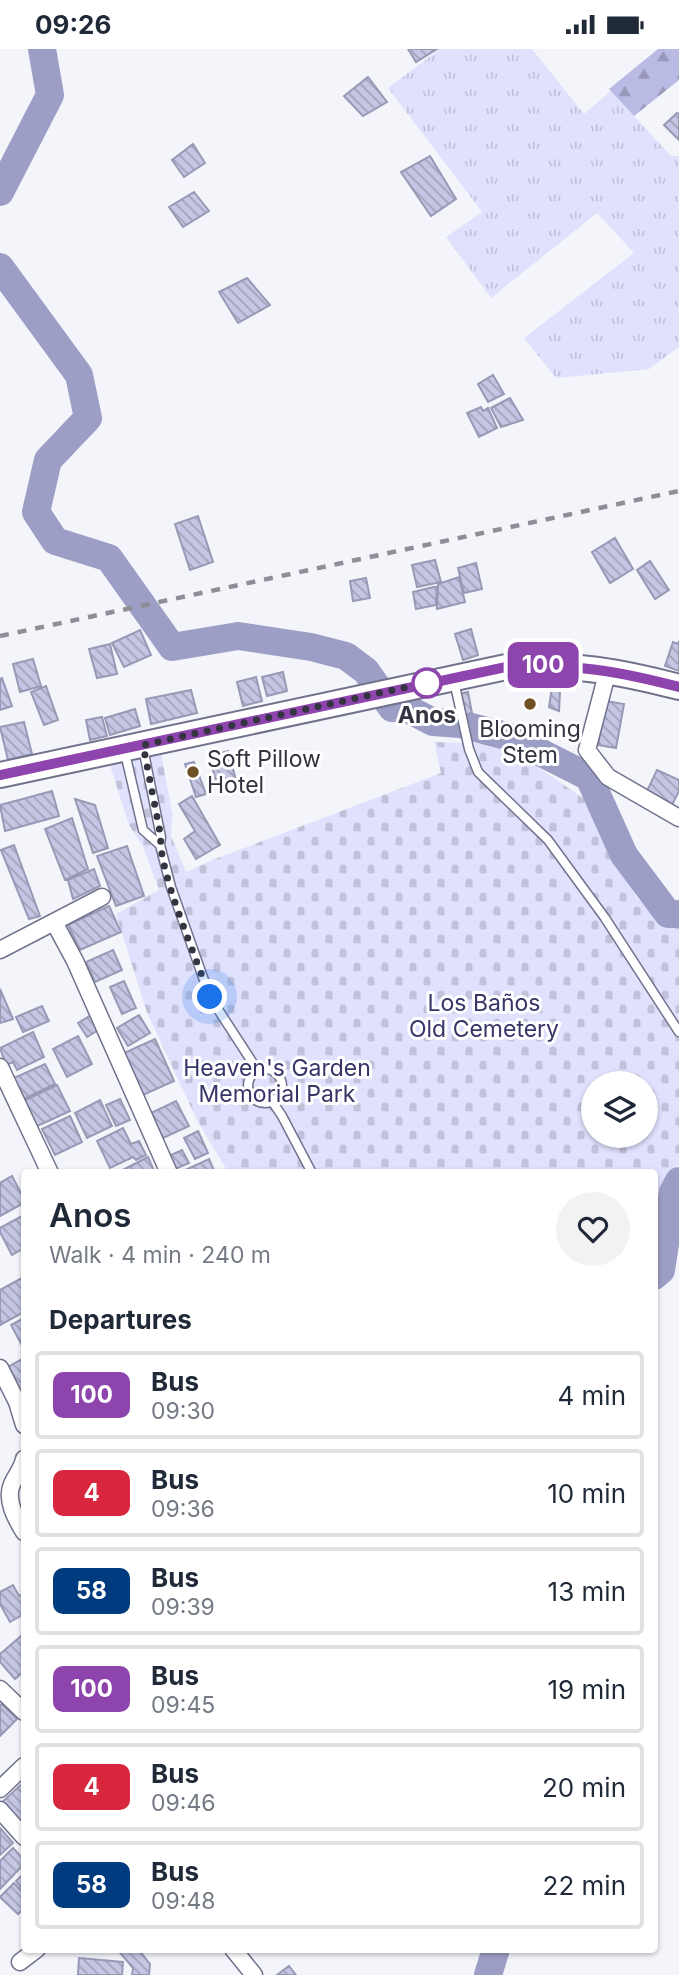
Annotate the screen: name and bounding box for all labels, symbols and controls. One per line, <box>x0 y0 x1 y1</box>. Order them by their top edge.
text: 09:26 <box>35 9 111 40</box>
line badge: 100 <box>503 642 583 688</box>
text: 100 <box>522 650 564 679</box>
marker: Anos <box>412 668 442 698</box>
marker: Blooming Stem <box>522 696 538 712</box>
place label: Anos <box>398 701 456 729</box>
place label: Blooming Stem <box>479 715 581 769</box>
place label: Soft Pillow Hotel <box>207 745 321 799</box>
marker: Soft Pillow Hotel <box>185 764 201 780</box>
your location <box>192 979 227 1014</box>
park label: Los Baños Old Cemetery <box>409 989 559 1043</box>
park label: Heaven's Garden Memorial Park <box>183 1054 371 1108</box>
map controls <box>581 1071 658 1148</box>
button: layers <box>581 1071 658 1148</box>
button: heart <box>556 1192 630 1266</box>
text: Anos <box>49 1195 131 1235</box>
text: Walk · 4 min · 240 m <box>49 1241 271 1269</box>
text: Departures <box>49 1304 192 1335</box>
text: Bus <box>151 1366 199 1397</box>
text: 100 <box>70 1380 113 1409</box>
text: 4 min <box>557 1380 626 1411</box>
text: 09:30 <box>151 1397 215 1425</box>
text: Bus <box>151 1464 199 1495</box>
text: 4 <box>83 1478 100 1507</box>
text: 10 min <box>547 1478 626 1509</box>
text: 09:36 <box>151 1495 215 1523</box>
text: Bus <box>151 1562 199 1593</box>
text: 58 <box>76 1576 107 1605</box>
text: 13 min <box>548 1576 626 1607</box>
text: 09:39 <box>151 1593 215 1621</box>
text: Bus <box>151 1660 199 1691</box>
text: 100 <box>70 1674 113 1703</box>
text: 19 min <box>548 1674 626 1705</box>
text: 09:45 <box>151 1691 215 1719</box>
text: Bus <box>151 1758 199 1789</box>
text: 4 <box>83 1772 100 1801</box>
text: 20 min <box>542 1772 626 1803</box>
text: 09:46 <box>151 1789 216 1817</box>
text: Bus <box>151 1856 199 1887</box>
text: 58 <box>76 1870 107 1899</box>
text: 22 min <box>543 1870 626 1901</box>
text: 09:48 <box>151 1887 216 1915</box>

